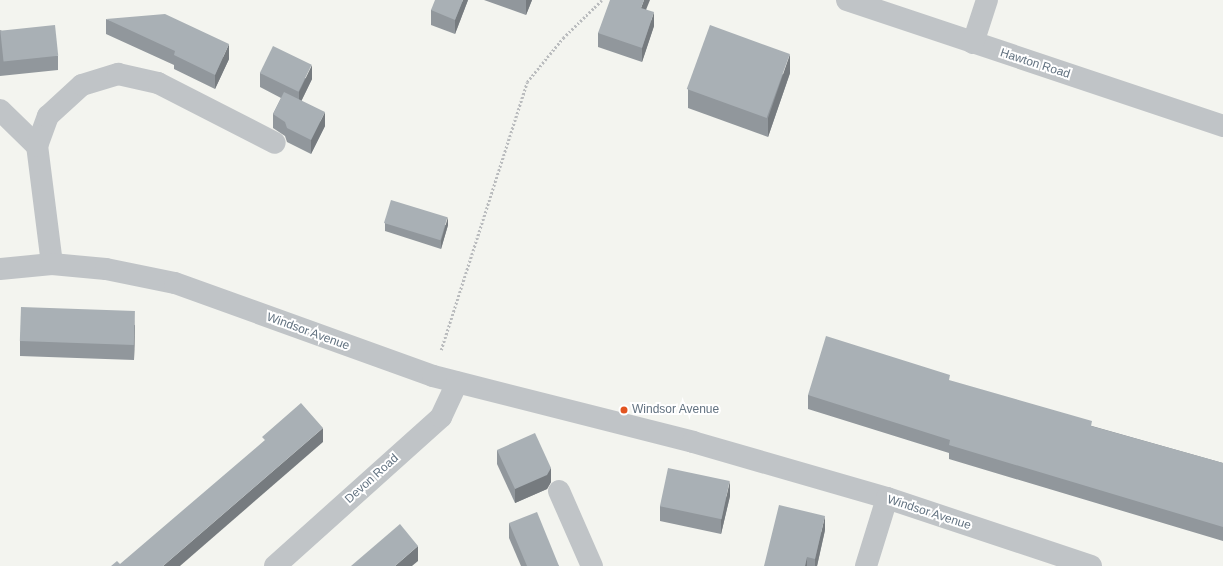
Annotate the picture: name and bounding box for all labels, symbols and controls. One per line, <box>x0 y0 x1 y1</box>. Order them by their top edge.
street label: Hawton Road <box>998 46 1072 82</box>
street label: Windsor Avenue <box>264 310 352 354</box>
place label: Windsor Avenue <box>632 403 720 417</box>
marker: Windsor Avenue <box>619 405 629 415</box>
street label: Devon Road <box>342 451 402 507</box>
street label: Windsor Avenue <box>885 493 973 533</box>

